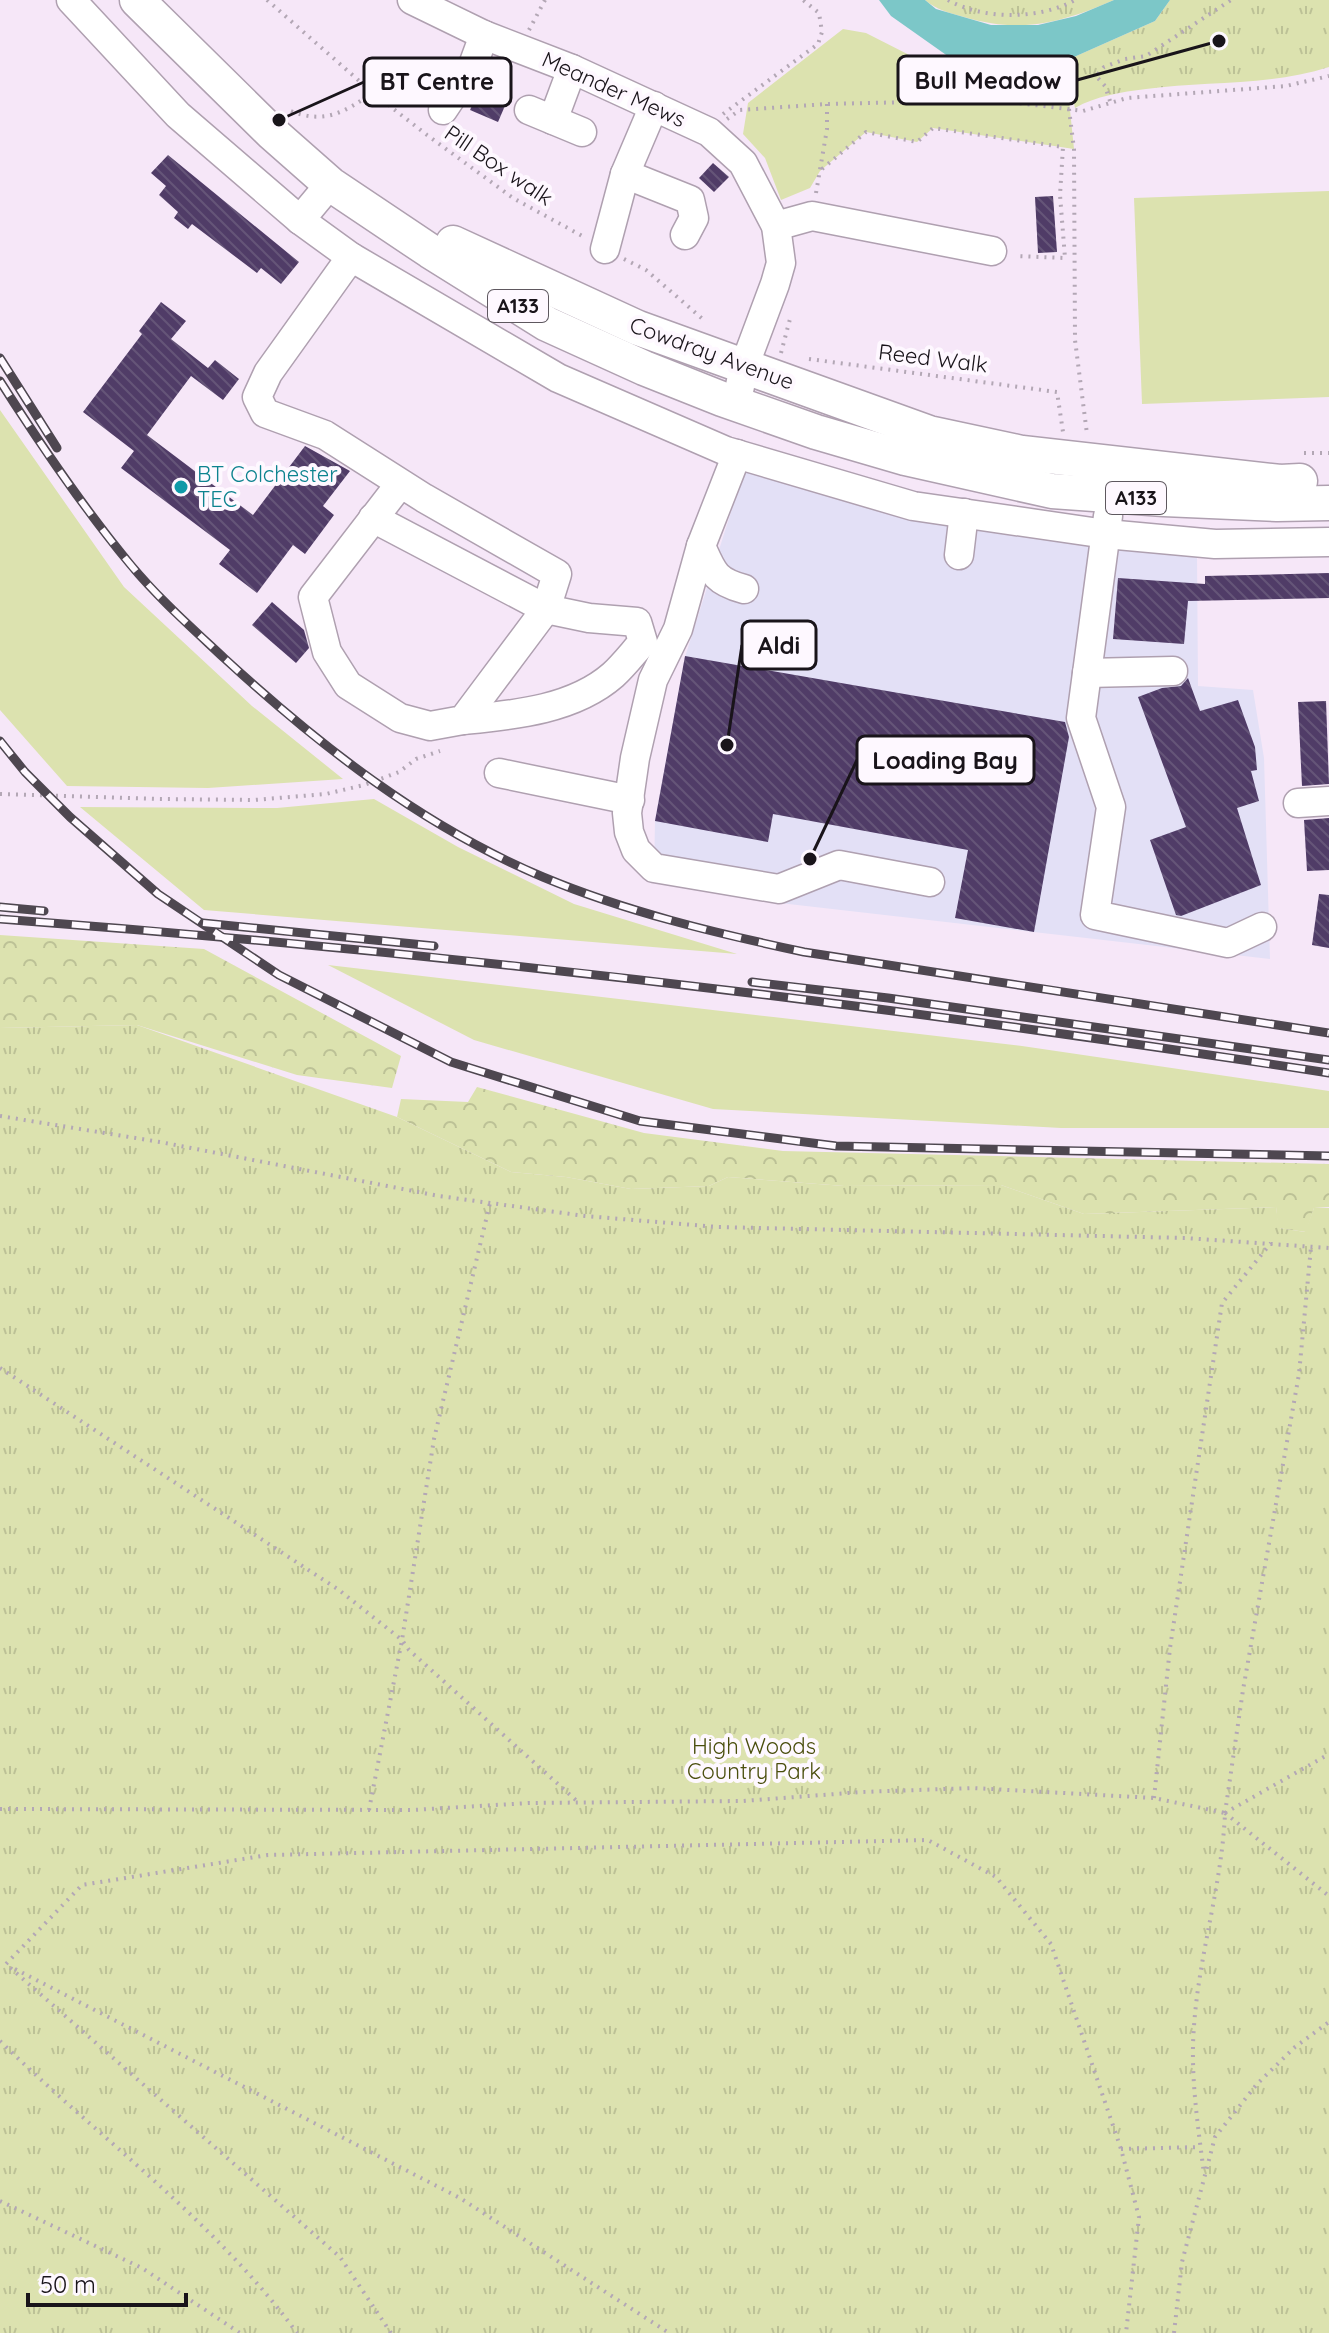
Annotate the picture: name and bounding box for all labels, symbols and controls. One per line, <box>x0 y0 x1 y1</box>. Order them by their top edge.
street label: Meander Mews <box>538 45 690 133</box>
callout: Bull Meadow <box>898 56 1077 104</box>
callout: BT Centre <box>364 58 511 106</box>
text: Bull Meadow <box>915 65 1061 95</box>
text: BT Centre <box>380 66 494 96</box>
street label: Pill Box walk <box>439 119 559 211</box>
road number: A133 <box>488 290 548 322</box>
street label: Cowdray Avenue <box>626 310 798 396</box>
street label: Reed Walk <box>877 337 989 379</box>
place label: BT Colchester TEC <box>197 460 338 513</box>
marker: BT Colchester TEC <box>172 478 190 496</box>
road number: A133 <box>1106 482 1166 514</box>
callout: Aldi <box>742 621 816 669</box>
text: Aldi <box>758 630 800 660</box>
callout: Loading Bay <box>857 736 1034 784</box>
text: Loading Bay <box>872 745 1018 775</box>
park label: High Woods Country Park <box>687 1732 821 1785</box>
scale bar <box>28 2257 186 2307</box>
text: 50 m <box>40 2269 96 2299</box>

